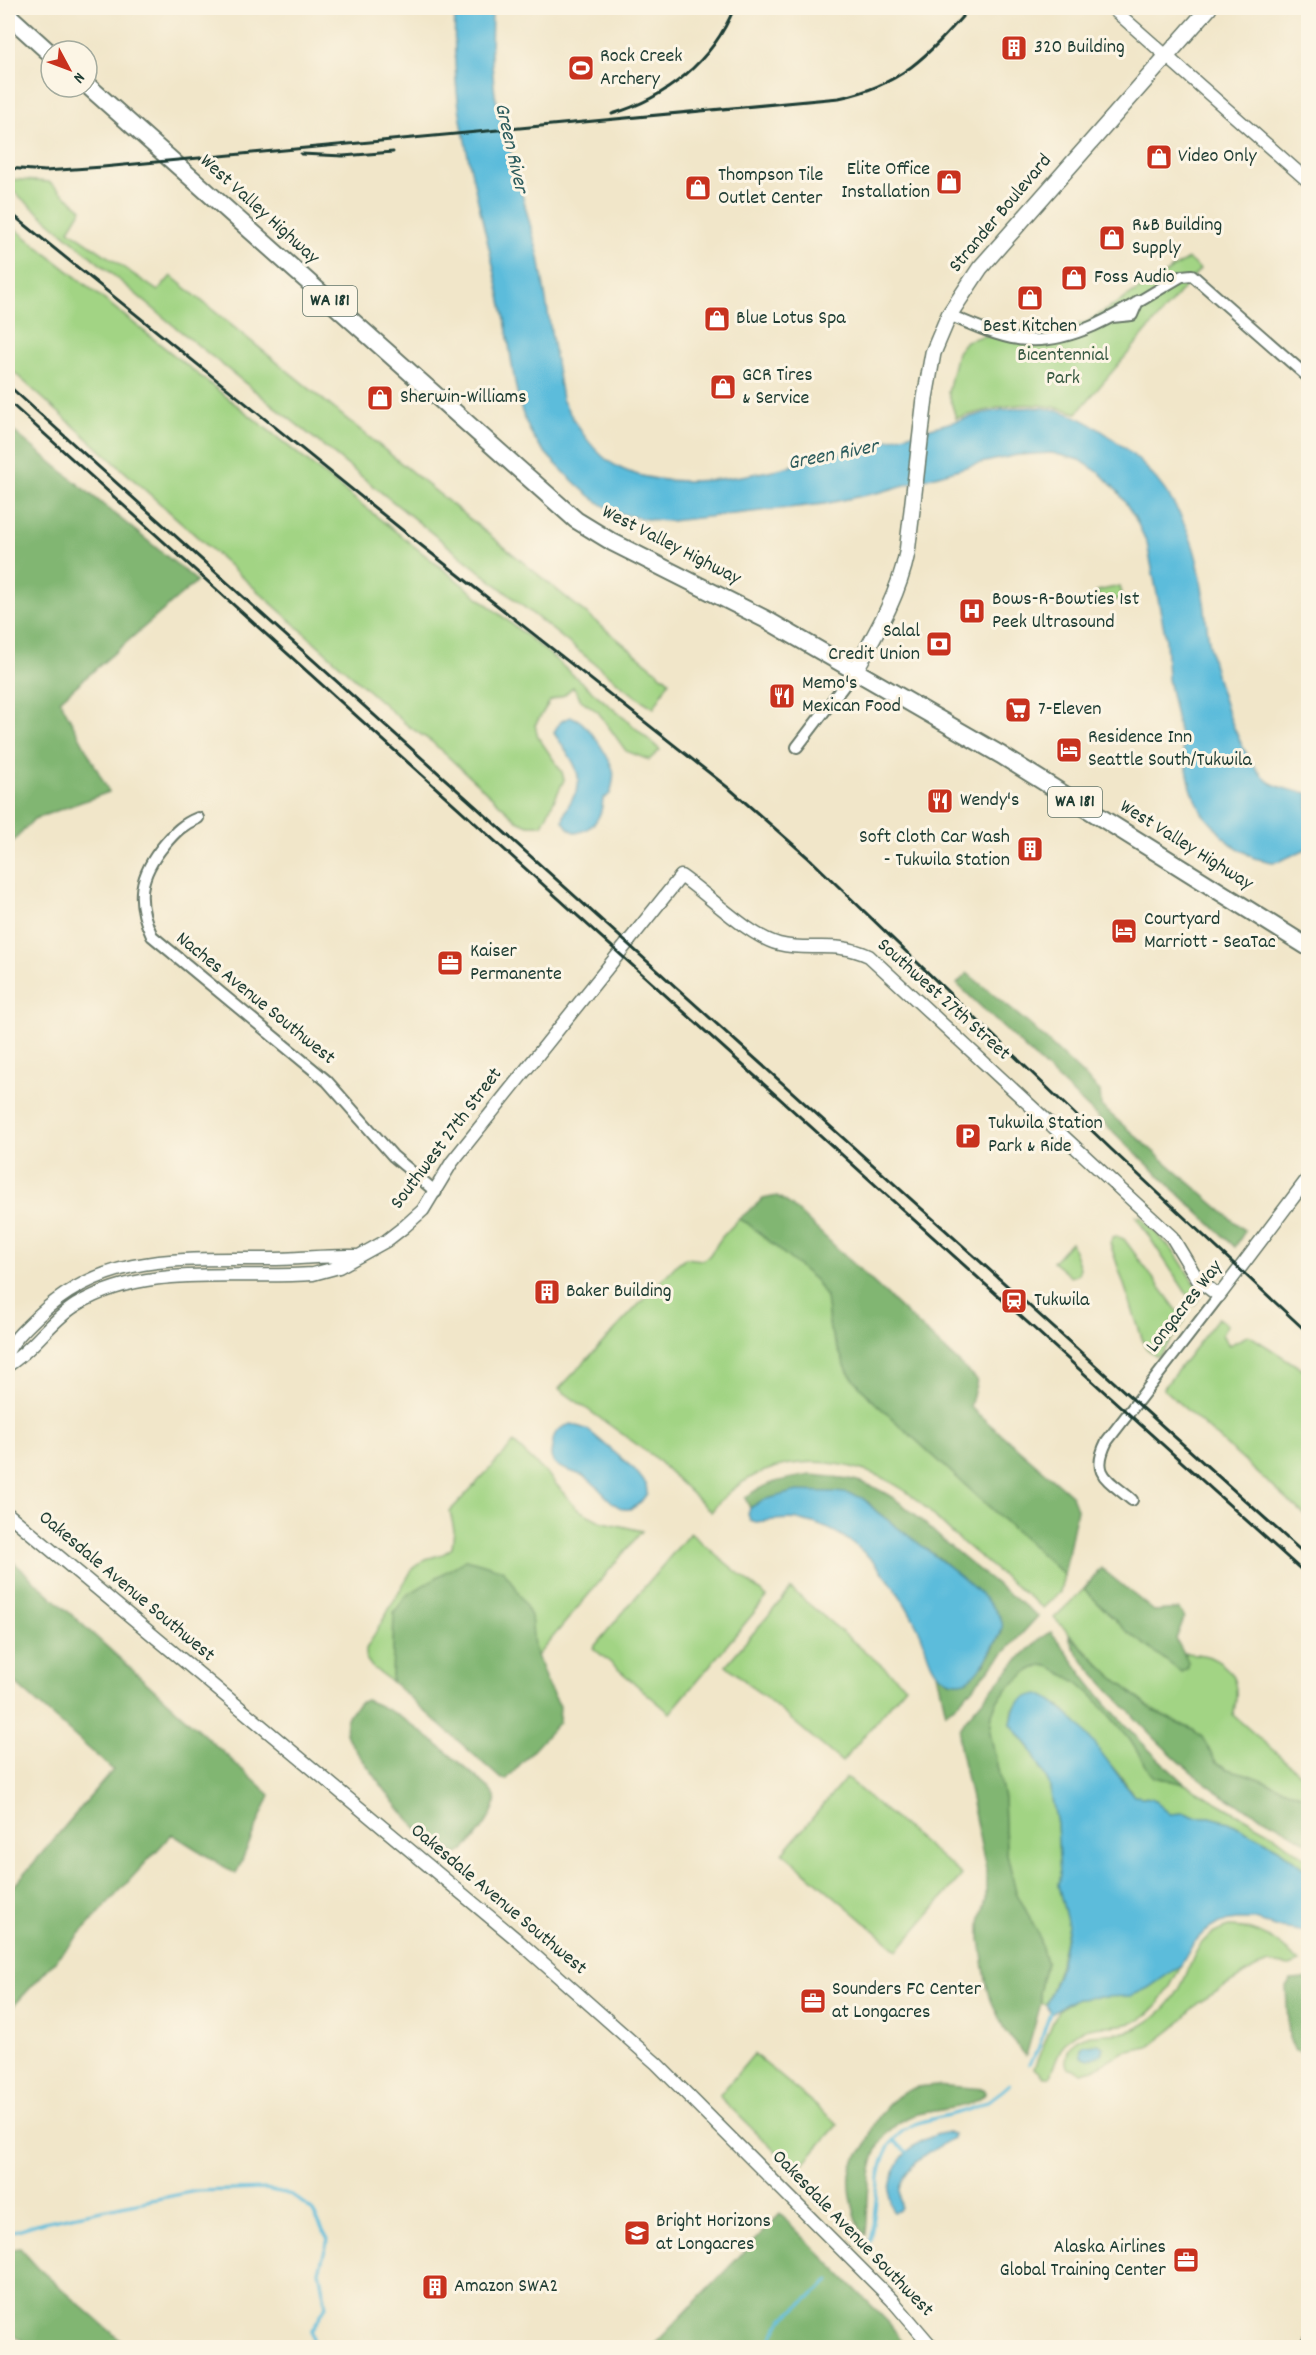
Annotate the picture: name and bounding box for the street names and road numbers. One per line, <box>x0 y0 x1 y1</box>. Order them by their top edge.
street label: West Valley Highway <box>193 148 326 272</box>
street label: Strander Boulevard <box>943 149 1059 279</box>
road number: WA 181 <box>303 286 357 316</box>
street label: West Valley Highway <box>597 499 746 594</box>
road number: WA 181 <box>1048 787 1102 817</box>
street label: West Valley Highway <box>1114 794 1259 899</box>
street label: Naches Avenue Southwest <box>169 926 341 1072</box>
street label: Southwest 27th Street <box>870 932 1016 1068</box>
street label: Southwest 27th Street <box>384 1062 510 1216</box>
street label: Longacres Way <box>1140 1254 1231 1359</box>
street label: Oakesdale Avenue Southwest <box>32 1505 220 1669</box>
street label: Oakesdale Avenue Southwest <box>404 1818 592 1982</box>
street label: Oakesdale Avenue Southwest <box>765 2144 939 2324</box>

